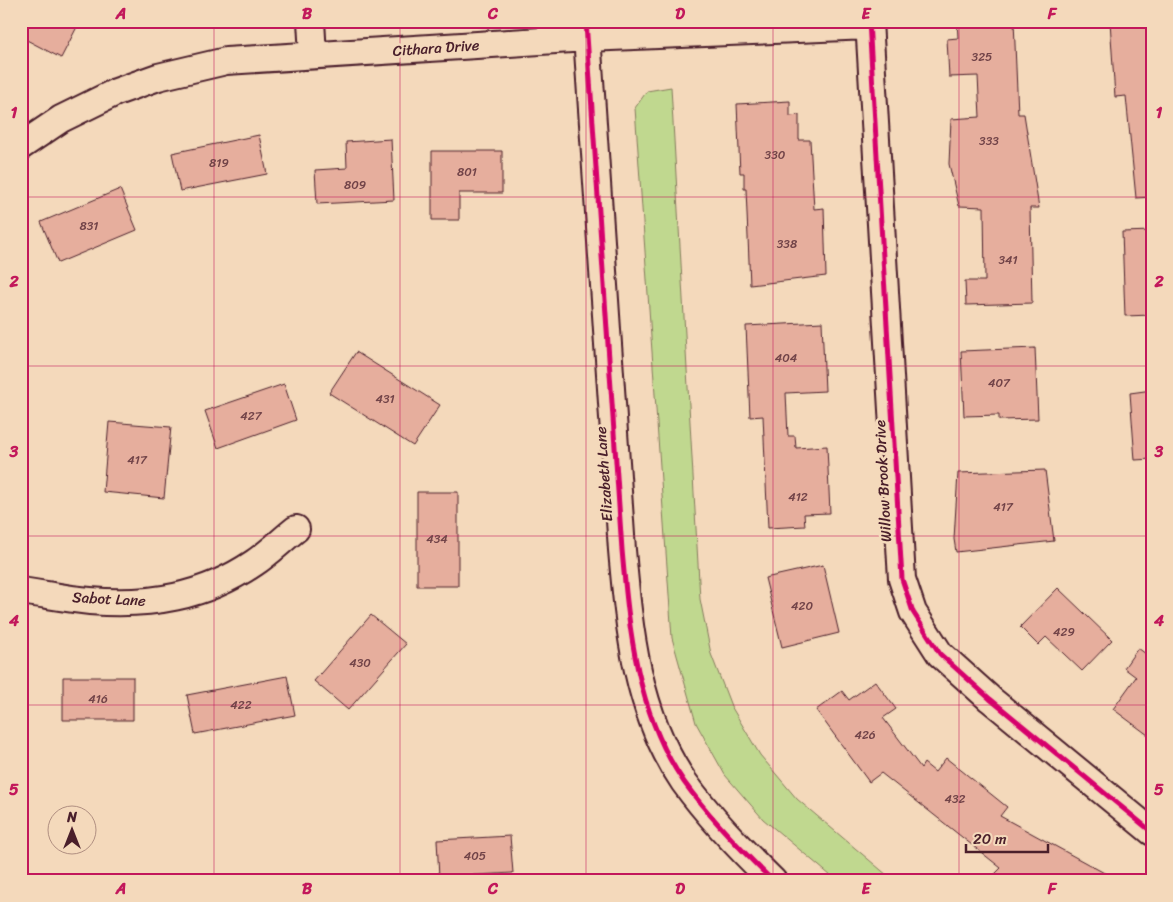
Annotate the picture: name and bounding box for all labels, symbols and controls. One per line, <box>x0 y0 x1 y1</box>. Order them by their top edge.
text: A <box>115 0 126 28</box>
text: B <box>302 0 313 28</box>
text: C <box>487 0 499 28</box>
text: D <box>675 0 685 28</box>
text: E <box>862 0 872 28</box>
text: F <box>1047 0 1058 28</box>
street label: Cithara Drive <box>392 32 481 64</box>
house number: 325 <box>972 46 992 68</box>
text: 1 <box>11 98 18 127</box>
text: 1 <box>1156 98 1163 127</box>
house number: 333 <box>979 130 999 152</box>
house number: 330 <box>765 144 786 166</box>
house number: 819 <box>209 152 229 174</box>
house number: 801 <box>457 161 477 183</box>
house number: 809 <box>344 174 366 196</box>
house number: 831 <box>80 215 98 237</box>
house number: 338 <box>777 233 797 255</box>
house number: 341 <box>998 249 1018 271</box>
text: 2 <box>8 267 19 296</box>
text: 2 <box>1153 267 1164 296</box>
house number: 404 <box>775 347 798 369</box>
house number: 407 <box>988 372 1011 394</box>
house number: 431 <box>375 388 395 410</box>
house number: 427 <box>240 405 263 427</box>
street label: Willow Brook Drive <box>867 419 899 543</box>
street label: Elizabeth Lane <box>588 425 620 522</box>
text: 3 <box>9 437 19 466</box>
text: 3 <box>1154 437 1164 466</box>
house number: 417 <box>127 449 148 471</box>
house number: 412 <box>788 486 808 508</box>
house number: 417 <box>993 496 1014 518</box>
house number: 434 <box>426 528 448 550</box>
street label: Sabot Lane <box>72 584 147 614</box>
house number: 420 <box>791 595 813 617</box>
text: 4 <box>8 606 19 635</box>
text: 4 <box>1153 606 1164 635</box>
house number: 429 <box>1053 621 1075 643</box>
house number: 430 <box>349 652 371 674</box>
house number: 416 <box>88 688 108 710</box>
house number: 422 <box>230 694 252 716</box>
house number: 426 <box>854 724 876 746</box>
text: 5 <box>9 775 19 804</box>
text: 5 <box>1154 775 1164 804</box>
house number: 432 <box>944 788 966 810</box>
north arrow <box>48 804 98 854</box>
text: N <box>66 805 77 830</box>
scale bar <box>966 822 1048 854</box>
text: 20 m <box>973 826 1007 852</box>
house number: 405 <box>464 845 486 867</box>
text: A <box>115 874 126 902</box>
text: B <box>302 874 313 902</box>
text: C <box>487 874 499 902</box>
text: D <box>675 874 685 902</box>
text: E <box>862 874 872 902</box>
text: F <box>1047 874 1058 902</box>

